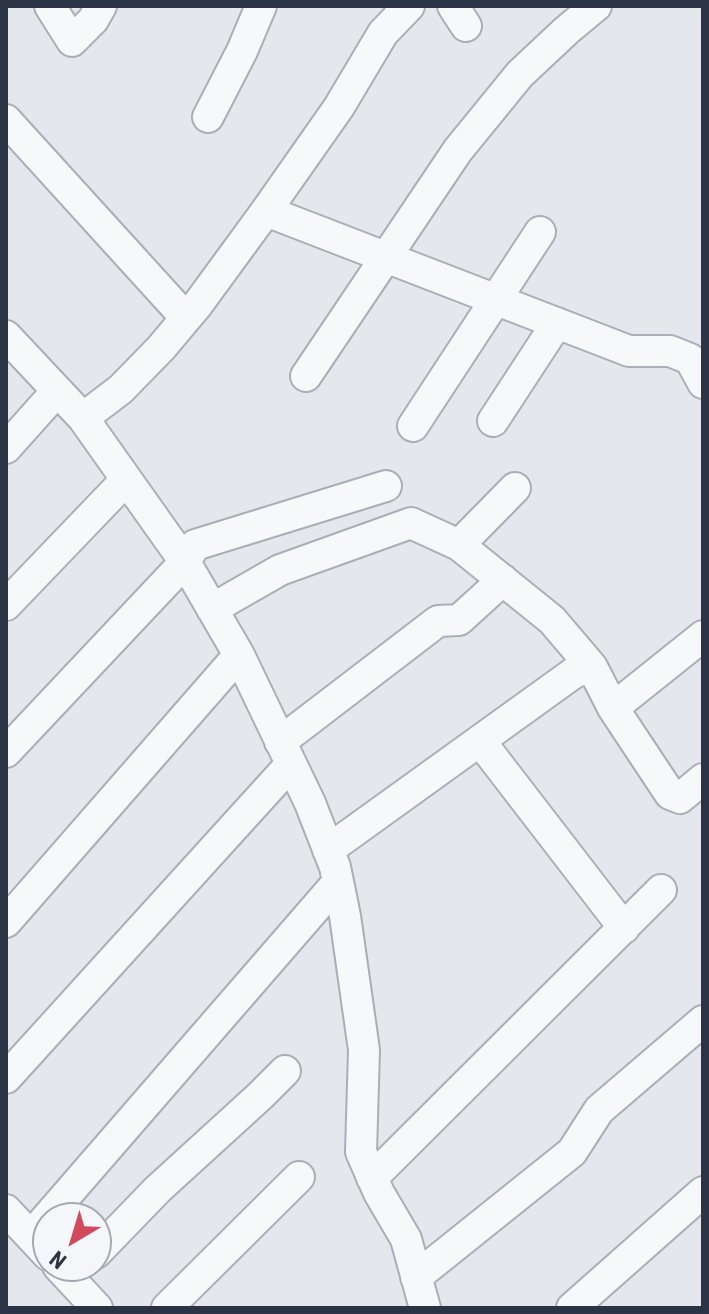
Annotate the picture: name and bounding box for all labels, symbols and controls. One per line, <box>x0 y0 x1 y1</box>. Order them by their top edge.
north arrow <box>32 1202 112 1282</box>
text: N <box>45 1246 71 1274</box>

